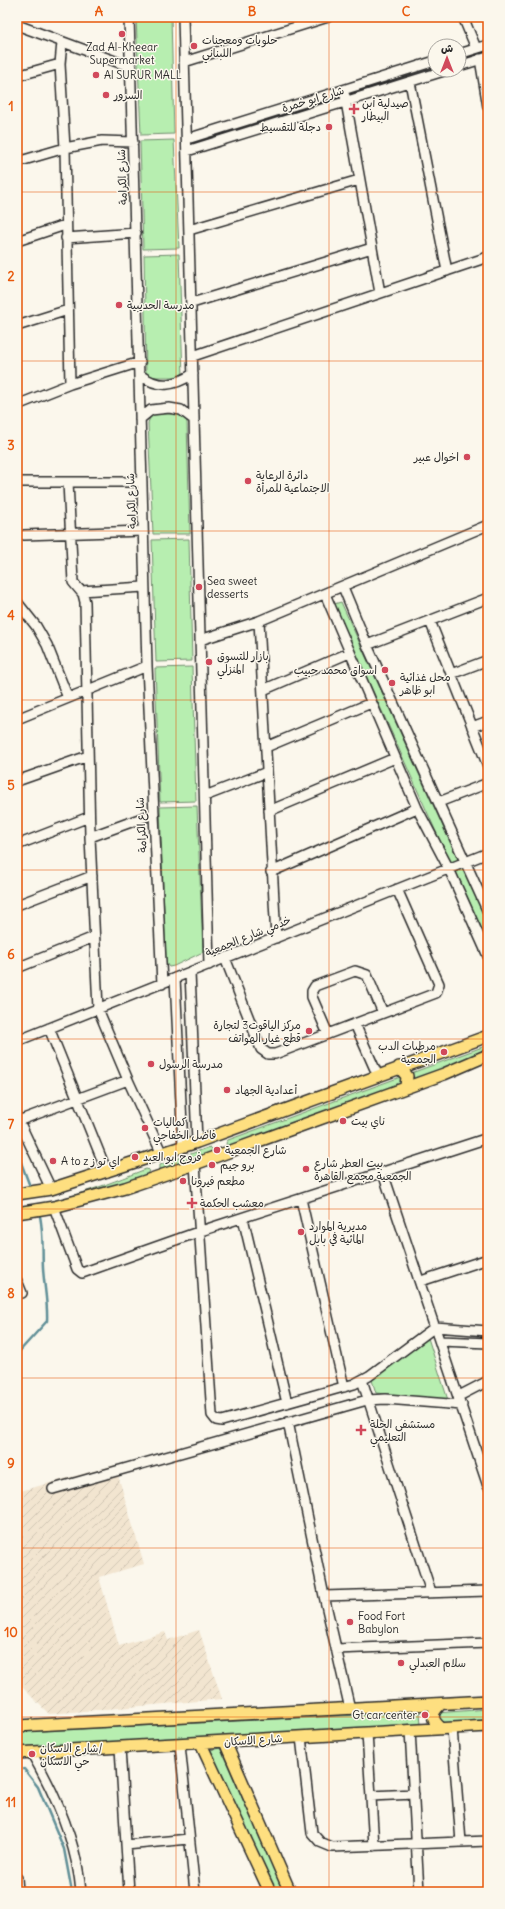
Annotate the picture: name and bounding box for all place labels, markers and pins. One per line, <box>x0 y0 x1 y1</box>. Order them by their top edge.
marker: Zad Al-Kheear Supermarket <box>117 29 127 39</box>
place label: حلويات ومعجنات اللبناني <box>202 33 278 64</box>
place label: Zad Al-Kheear Supermarket <box>86 40 158 67</box>
marker: حلويات ومعجنات اللبناني <box>189 41 199 51</box>
place label: Al SURUR MALL <box>104 68 182 82</box>
marker: Al SURUR MALL <box>91 70 101 80</box>
place label: السرور <box>113 88 143 102</box>
marker: السرور <box>101 90 111 100</box>
place label: صيدلية أبن البيطار <box>361 96 409 124</box>
marker: صيدلية أبن البيطار <box>349 104 359 114</box>
place label: دجلة للتقسيط <box>260 120 321 134</box>
marker: دجلة للتقسيط <box>324 122 334 132</box>
place label: مدرسة الحديبية <box>127 298 195 313</box>
marker: مدرسة الحديبية <box>114 300 124 310</box>
place label: اخوال عبير <box>413 450 459 465</box>
marker: اخوال عبير <box>462 452 472 462</box>
place label: دائرة الرعاية الاجتماعية للمرأة <box>256 468 329 495</box>
marker: دائرة الرعاية الاجتماعية للمرأة <box>243 476 253 486</box>
place label: Sea sweet desserts <box>207 574 257 601</box>
marker: Sea sweet desserts <box>194 582 204 592</box>
place label: بازار للتسوق المنزلي <box>217 649 269 680</box>
marker: بازار للتسوق المنزلي <box>204 657 214 667</box>
place label: اسواق محمد حبيب <box>294 663 377 678</box>
marker: اسواق محمد حبيب <box>380 665 390 675</box>
place label: محل غذائية ابو ظاهر <box>399 670 451 698</box>
marker: محل غذائية ابو ظاهر <box>387 678 397 688</box>
place label: مركز الياقوت3 لتجارة قطع غيار الهواتف <box>213 1018 301 1047</box>
marker: مركز الياقوت3 لتجارة قطع غيار الهواتف <box>304 1026 314 1036</box>
place label: مرطبات الدب الجمعية <box>378 1039 436 1066</box>
marker: مرطبات الدب الجمعية <box>439 1047 449 1057</box>
place label: مدرسة الرسول <box>159 1057 223 1072</box>
marker: مدرسة الرسول <box>146 1059 156 1069</box>
place label: أعدادية الجهاد <box>235 1083 298 1097</box>
marker: أعدادية الجهاد <box>222 1085 232 1095</box>
place label: ناي بيت <box>351 1114 385 1130</box>
place label: كماليات فاضل الخفاجي <box>153 1115 216 1146</box>
marker: ناي بيت <box>338 1116 348 1126</box>
marker: كماليات فاضل الخفاجي <box>140 1123 150 1133</box>
place label: شارع الجمعية <box>225 1143 287 1159</box>
marker: شارع الجمعية <box>212 1145 222 1155</box>
place label: فروج ابو العبد <box>143 1150 202 1165</box>
marker: فروج ابو العبد <box>130 1152 140 1162</box>
place label: A to z اي تو ز <box>61 1154 120 1170</box>
marker: A to z اي تو ز <box>48 1156 58 1166</box>
place label: بيت العطر شارع الجمعية مجمع القاهرة <box>314 1156 412 1185</box>
place label: برو جيم <box>220 1158 255 1174</box>
marker: برو جيم <box>207 1160 217 1170</box>
marker: بيت العطر شارع الجمعية مجمع القاهرة <box>301 1164 311 1174</box>
place label: مطعم فيرونا <box>191 1174 245 1190</box>
marker: مطعم فيرونا <box>178 1176 188 1186</box>
place label: معشب الحكمة <box>200 1196 264 1211</box>
marker: معشب الحكمة <box>187 1198 197 1208</box>
place label: مديرية الموارد المائية في بابل <box>309 1219 367 1247</box>
marker: مديرية الموارد المائية في بابل <box>296 1227 306 1237</box>
place label: مستشفى الحلة التعليمي <box>370 1417 435 1448</box>
marker: مستشفى الحلة التعليمي <box>355 1424 367 1436</box>
place label: Food Fort Babylon <box>358 1609 406 1636</box>
marker: Food Fort Babylon <box>345 1617 355 1627</box>
place label: سلام العبدلي <box>409 1656 466 1674</box>
marker: سلام العبدلي <box>396 1658 406 1668</box>
place label: Gt car center <box>352 1708 417 1722</box>
marker: Gt car center <box>420 1710 430 1720</box>
place label: شارع الاسكان/ حي الاسكان <box>40 1741 102 1772</box>
marker: شارع الاسكان/ حي الاسكان <box>27 1749 37 1759</box>

